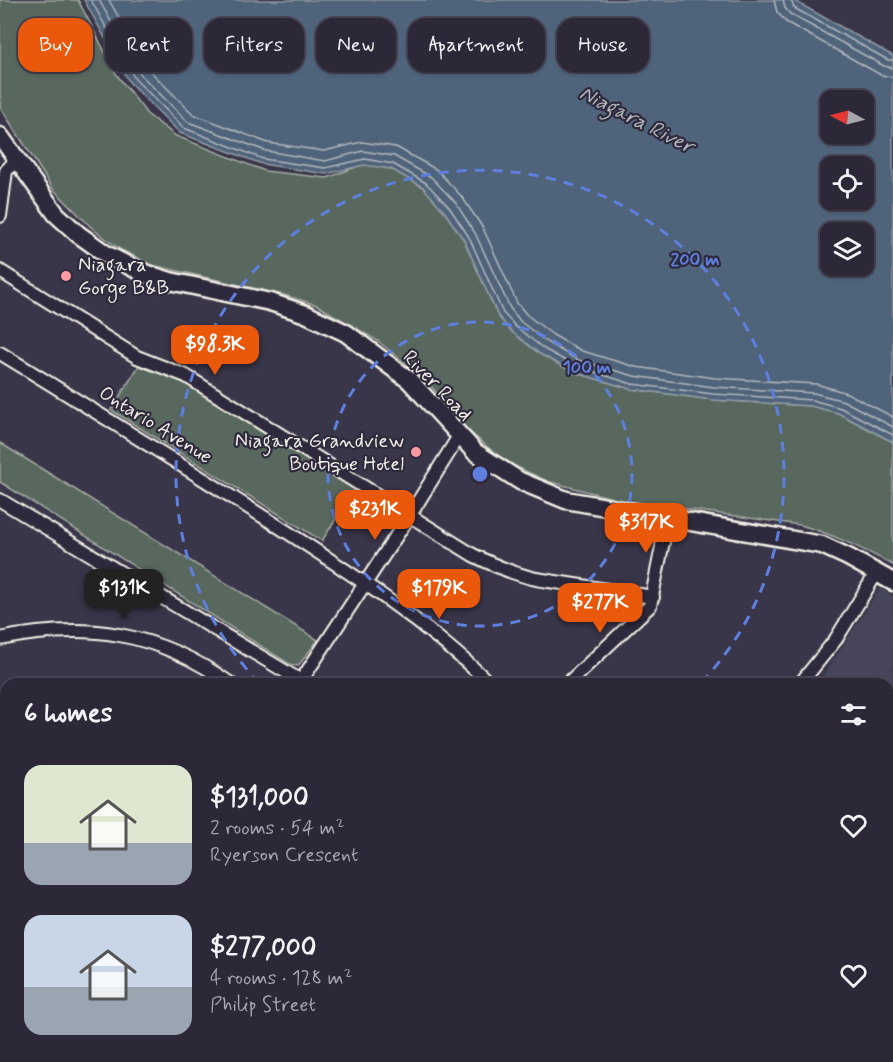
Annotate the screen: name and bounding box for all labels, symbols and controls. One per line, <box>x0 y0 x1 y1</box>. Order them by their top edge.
chip: Buy <box>18 18 93 72</box>
chip: Rent <box>105 18 192 72</box>
chip: Filters <box>204 18 304 72</box>
chip: New <box>316 18 396 72</box>
chip: Apartment <box>408 18 545 72</box>
chip: House <box>557 18 649 72</box>
water label: Niagara River <box>574 79 701 164</box>
north arrow <box>820 90 874 144</box>
map controls <box>820 90 874 276</box>
button: locate <box>820 156 874 210</box>
button: layers <box>820 222 874 276</box>
text: 200 m <box>670 248 720 272</box>
place label: Niagara Gorge B&B <box>78 252 169 303</box>
marker: Niagara Gorge B&B <box>59 269 73 283</box>
pin: $98.3K <box>166 325 264 376</box>
text: $98.3K <box>185 331 245 358</box>
street label: River Road <box>396 345 478 428</box>
text: 100 m <box>563 356 611 380</box>
street label: Ontario Avenue <box>94 380 217 471</box>
place label: Niagara Grandview Boutique Hotel <box>235 428 404 478</box>
marker: Niagara Grandview Boutique Hotel <box>409 445 423 459</box>
centre of rings <box>470 464 490 484</box>
pin: $231K <box>333 490 417 541</box>
text: $231K <box>349 496 401 523</box>
pin: $317K <box>604 503 688 554</box>
text: $317K <box>619 509 673 536</box>
pin: $131K <box>82 569 166 620</box>
pin: $179K <box>397 569 481 620</box>
text: $131K <box>98 575 150 602</box>
text: $179K <box>411 575 467 602</box>
pin: $277K <box>558 583 642 634</box>
text: $277K <box>572 589 628 616</box>
text: 6 homes <box>24 697 112 731</box>
icon: filters <box>837 698 870 731</box>
text: $131,000 <box>210 781 309 815</box>
icon: home <box>72 789 144 861</box>
icon: heart <box>837 809 870 842</box>
text: 2 rooms · 54 m² <box>210 815 344 842</box>
text: Ryerson Crescent <box>210 842 359 869</box>
text: $277,000 <box>210 931 316 965</box>
icon: home <box>72 939 144 1011</box>
icon: heart <box>837 959 870 992</box>
text: 4 rooms · 128 m² <box>210 965 352 992</box>
text: Philip Street <box>210 992 316 1019</box>

